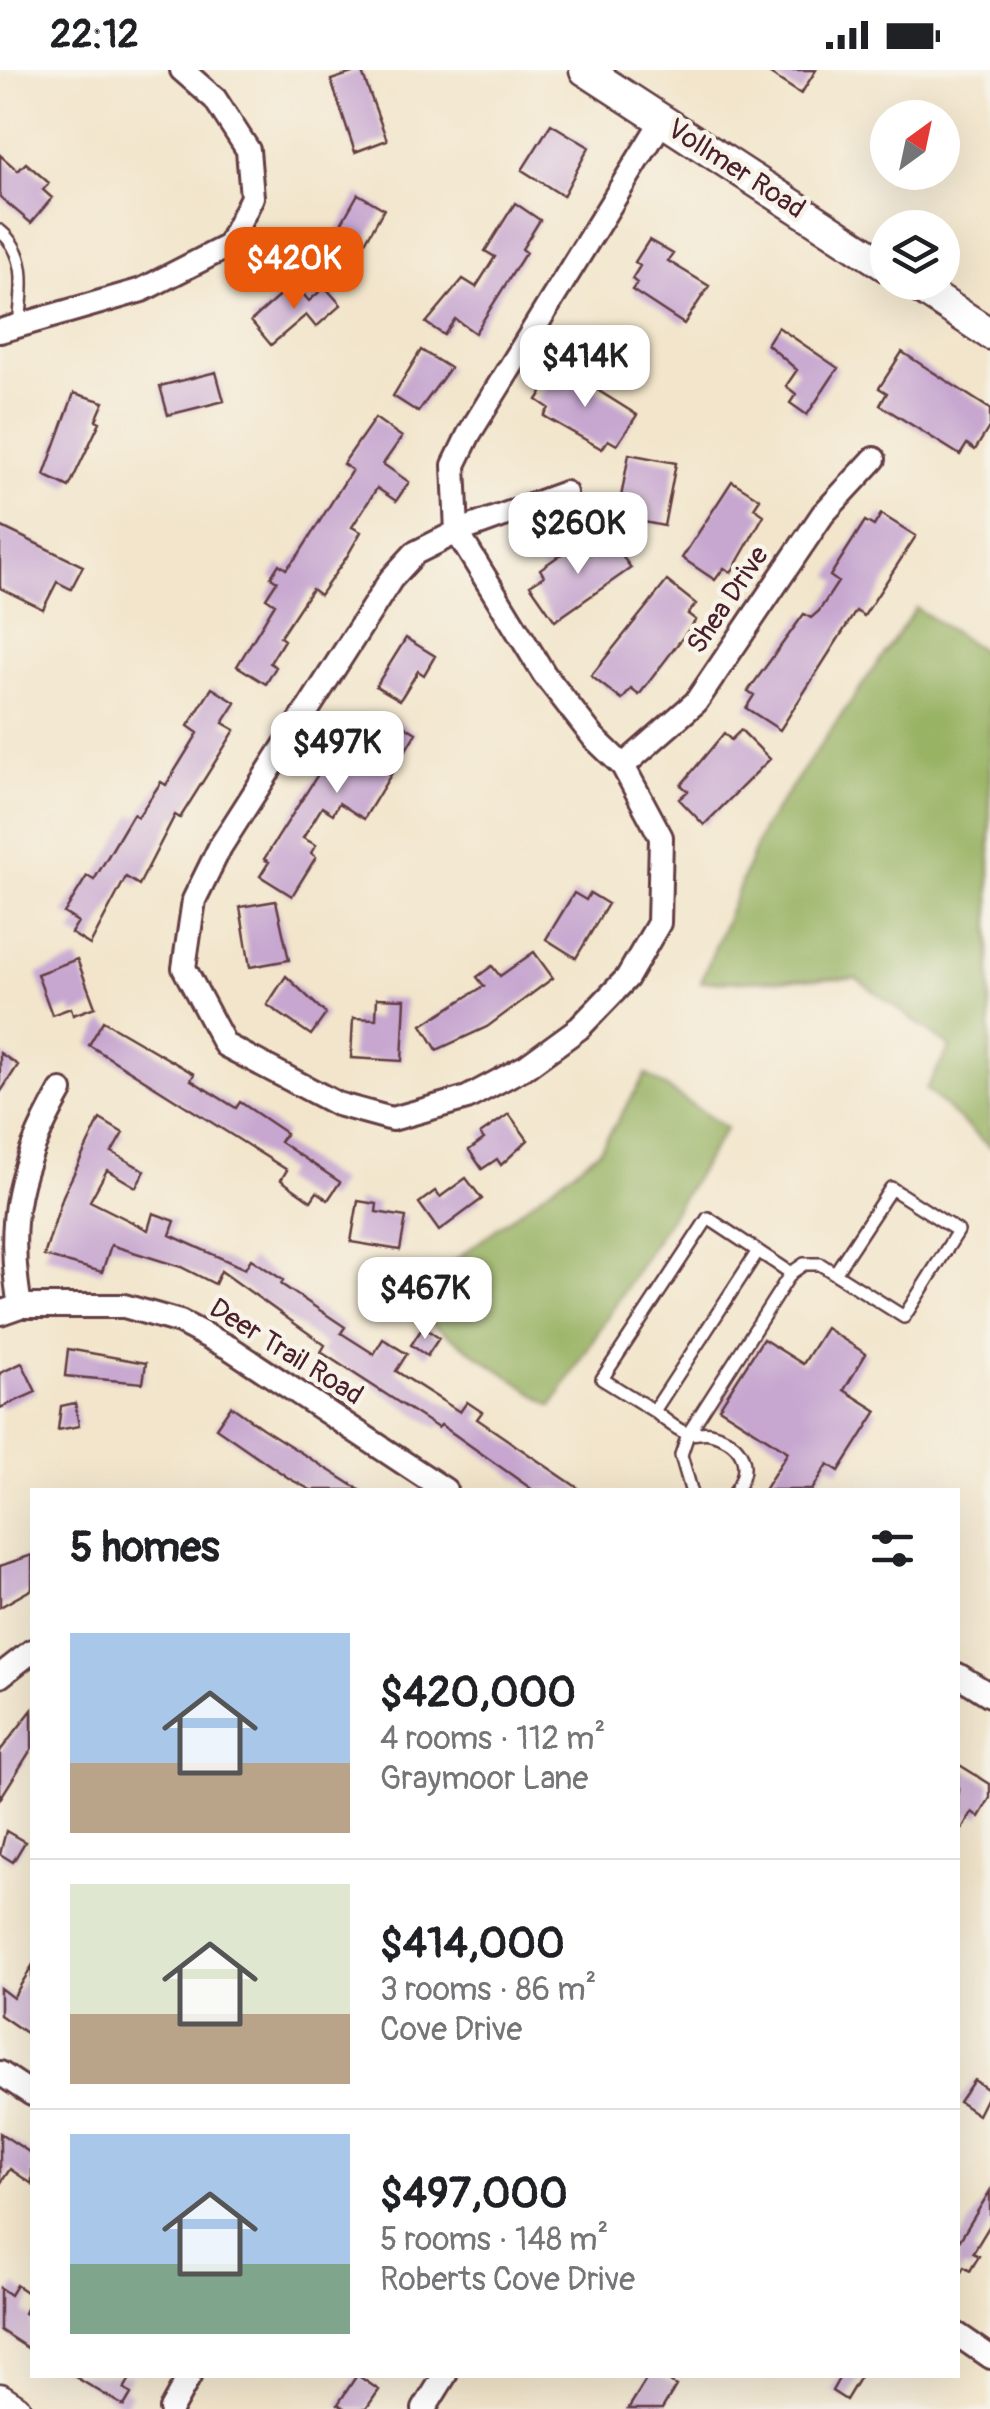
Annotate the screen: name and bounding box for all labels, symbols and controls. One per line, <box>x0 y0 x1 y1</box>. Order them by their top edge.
text: 22:12 <box>50 11 139 59</box>
north arrow <box>870 100 960 190</box>
map controls <box>870 100 960 300</box>
street label: Vollmer Road <box>660 111 812 227</box>
button: layers <box>870 210 960 300</box>
pin: $420K <box>224 227 364 312</box>
text: $420K <box>247 239 341 279</box>
pin: $414K <box>515 325 655 410</box>
text: $414K <box>542 337 628 377</box>
pin: $260K <box>508 492 648 577</box>
text: $260K <box>530 504 626 544</box>
street label: Shea Drive <box>679 539 777 660</box>
pin: $497K <box>267 711 407 796</box>
text: $497K <box>293 723 381 763</box>
pin: $467K <box>355 1257 495 1342</box>
text: $467K <box>380 1269 470 1309</box>
street label: Deer Trail Road <box>203 1291 369 1413</box>
icon: filters <box>865 1521 920 1576</box>
text: 5 homes <box>70 1522 220 1574</box>
text: $420,000 <box>380 1667 576 1719</box>
icon: home <box>150 1673 270 1793</box>
text: 4 rooms · 112 m² <box>380 1719 605 1759</box>
text: Graymoor Lane <box>380 1759 588 1799</box>
text: $414,000 <box>380 1918 565 1970</box>
icon: home <box>150 1924 270 2044</box>
text: 3 rooms · 86 m² <box>380 1970 597 2010</box>
text: Cove Drive <box>380 2010 522 2050</box>
text: $497,000 <box>380 2168 568 2220</box>
icon: home <box>150 2174 270 2294</box>
text: 5 rooms · 148 m² <box>380 2220 608 2260</box>
text: Roberts Cove Drive <box>380 2260 635 2300</box>

